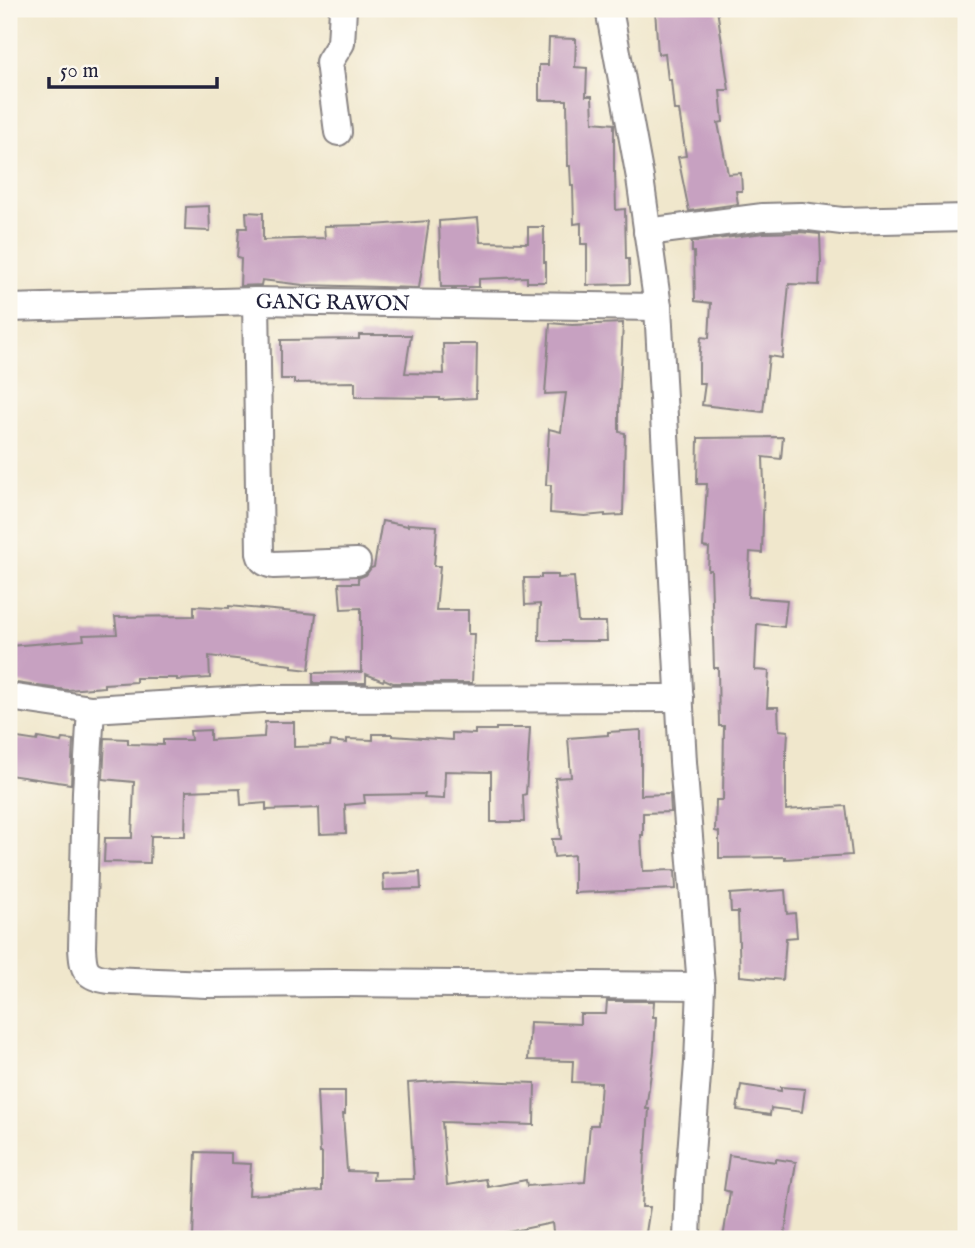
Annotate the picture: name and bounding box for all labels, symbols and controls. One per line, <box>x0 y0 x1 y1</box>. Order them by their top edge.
scale bar <box>49 46 217 90</box>
text: 50 m <box>60 58 99 85</box>
street label: GANG RAWON <box>256 289 410 318</box>

